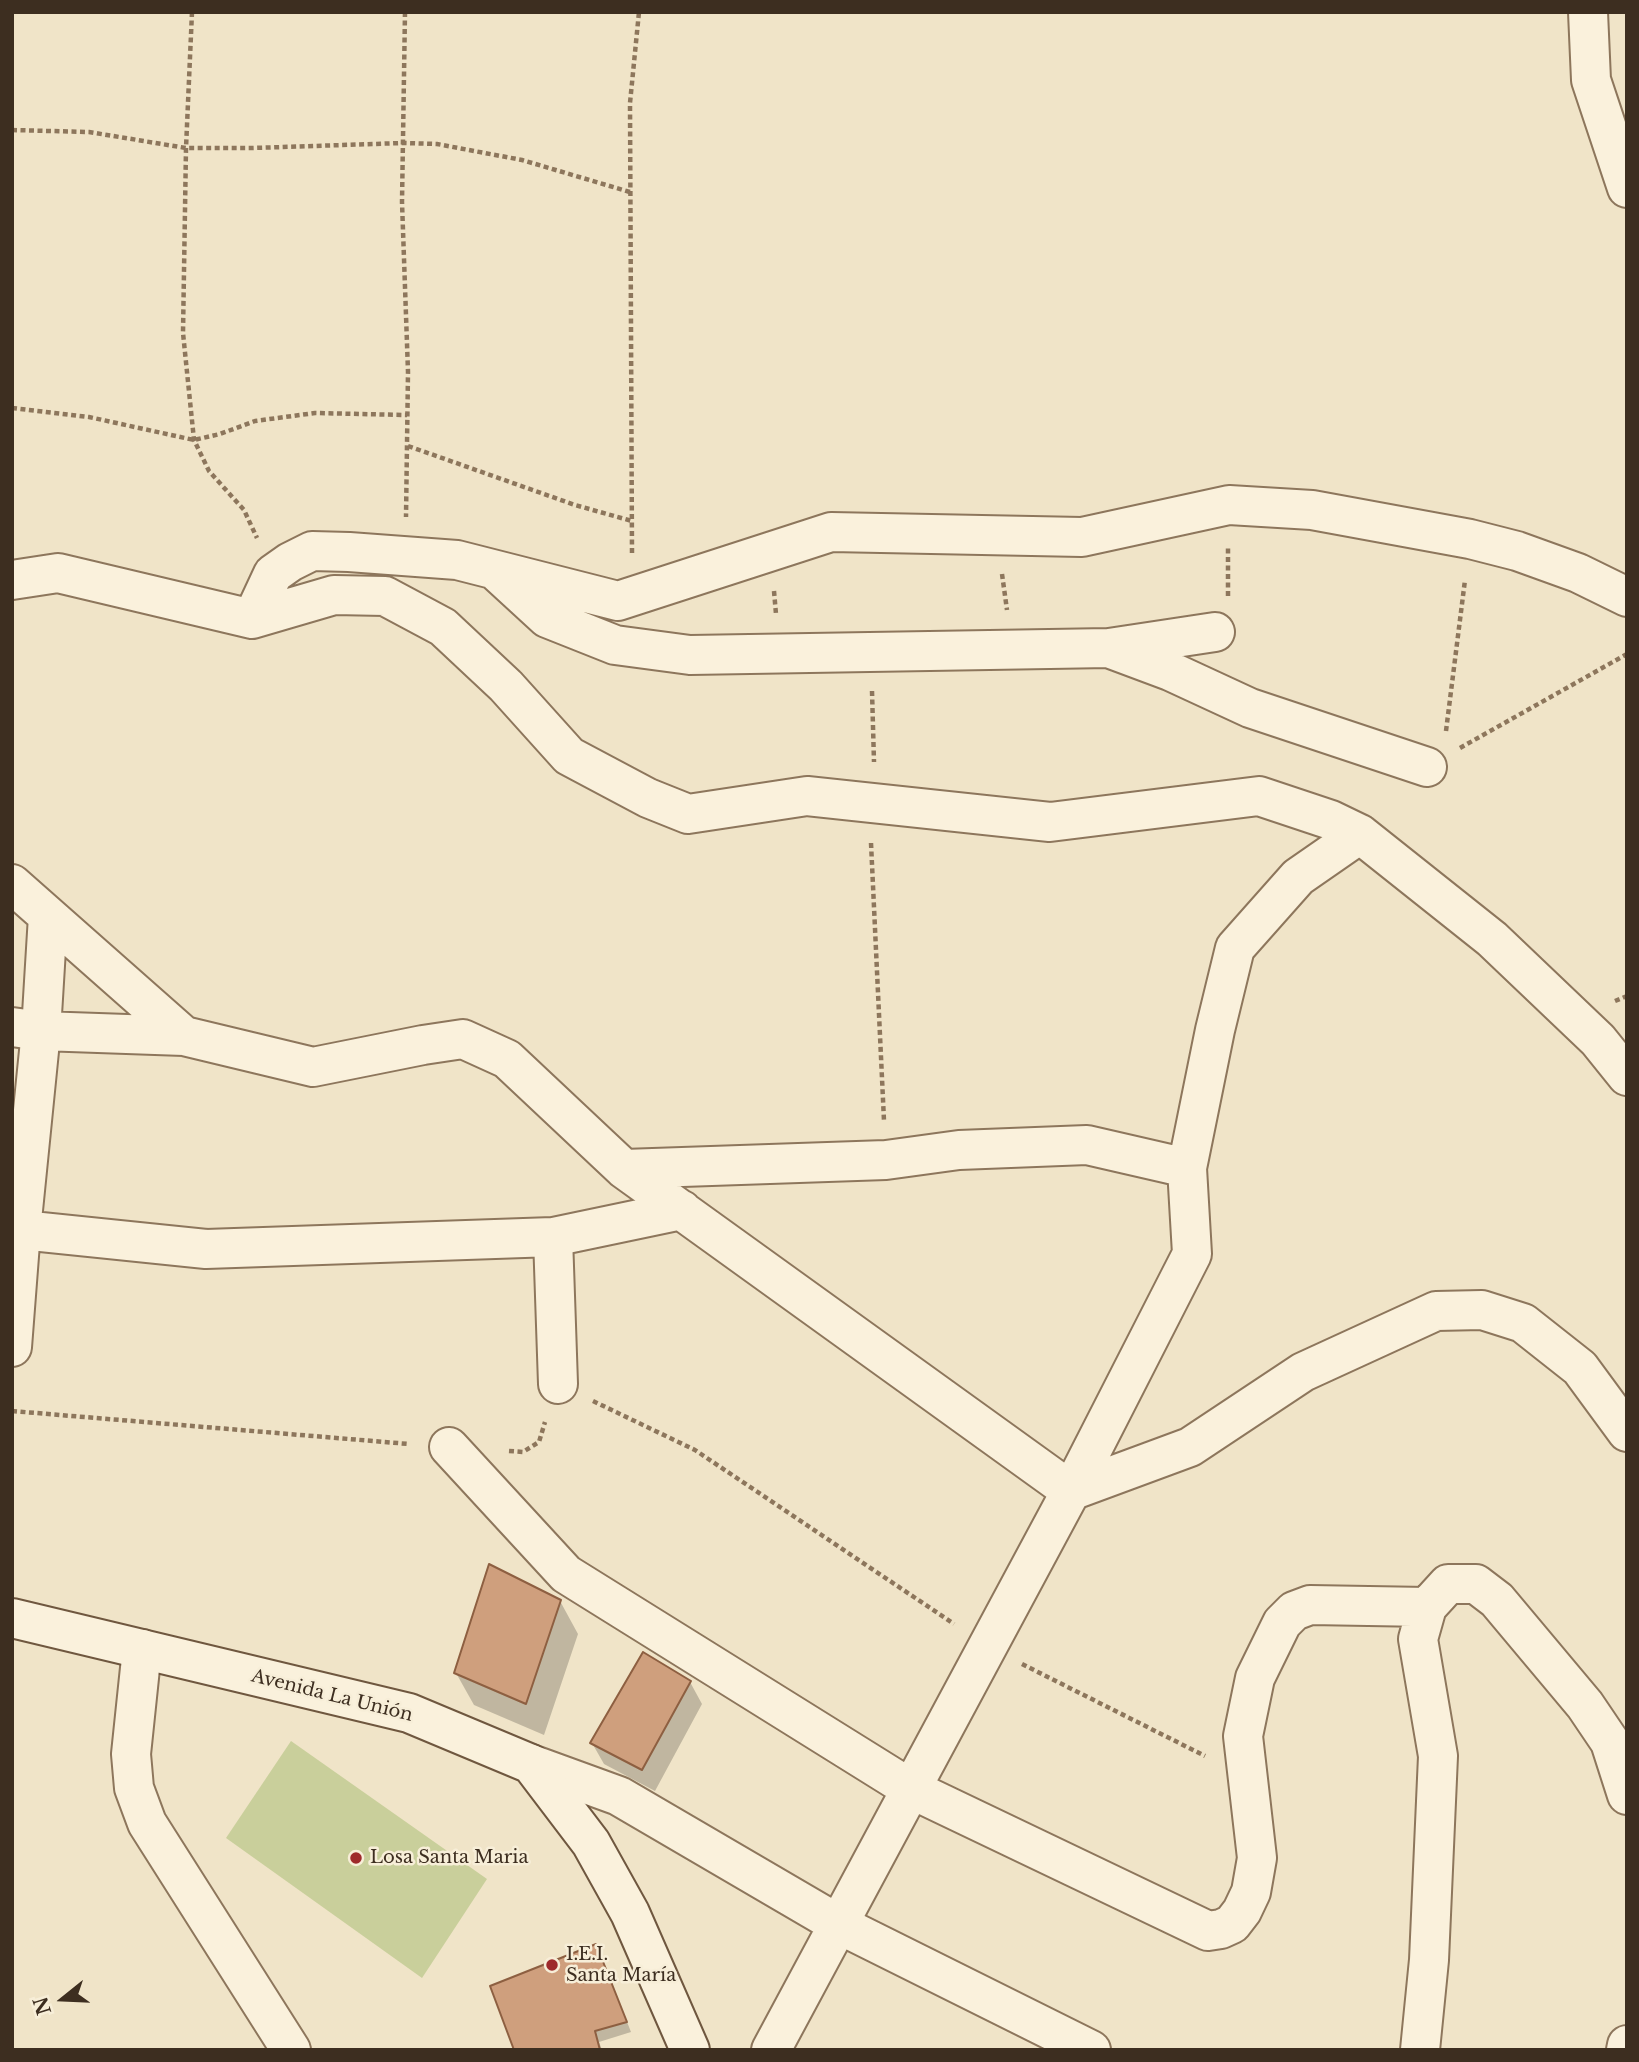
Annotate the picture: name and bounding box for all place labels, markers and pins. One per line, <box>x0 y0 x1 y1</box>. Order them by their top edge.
place label: Losa Santa Maria <box>370 1847 528 1869</box>
marker: Losa Santa Maria <box>348 1850 364 1866</box>
place label: I.E.I. Santa María <box>566 1944 676 1986</box>
marker: I.E.I. Santa María <box>544 1957 560 1973</box>

